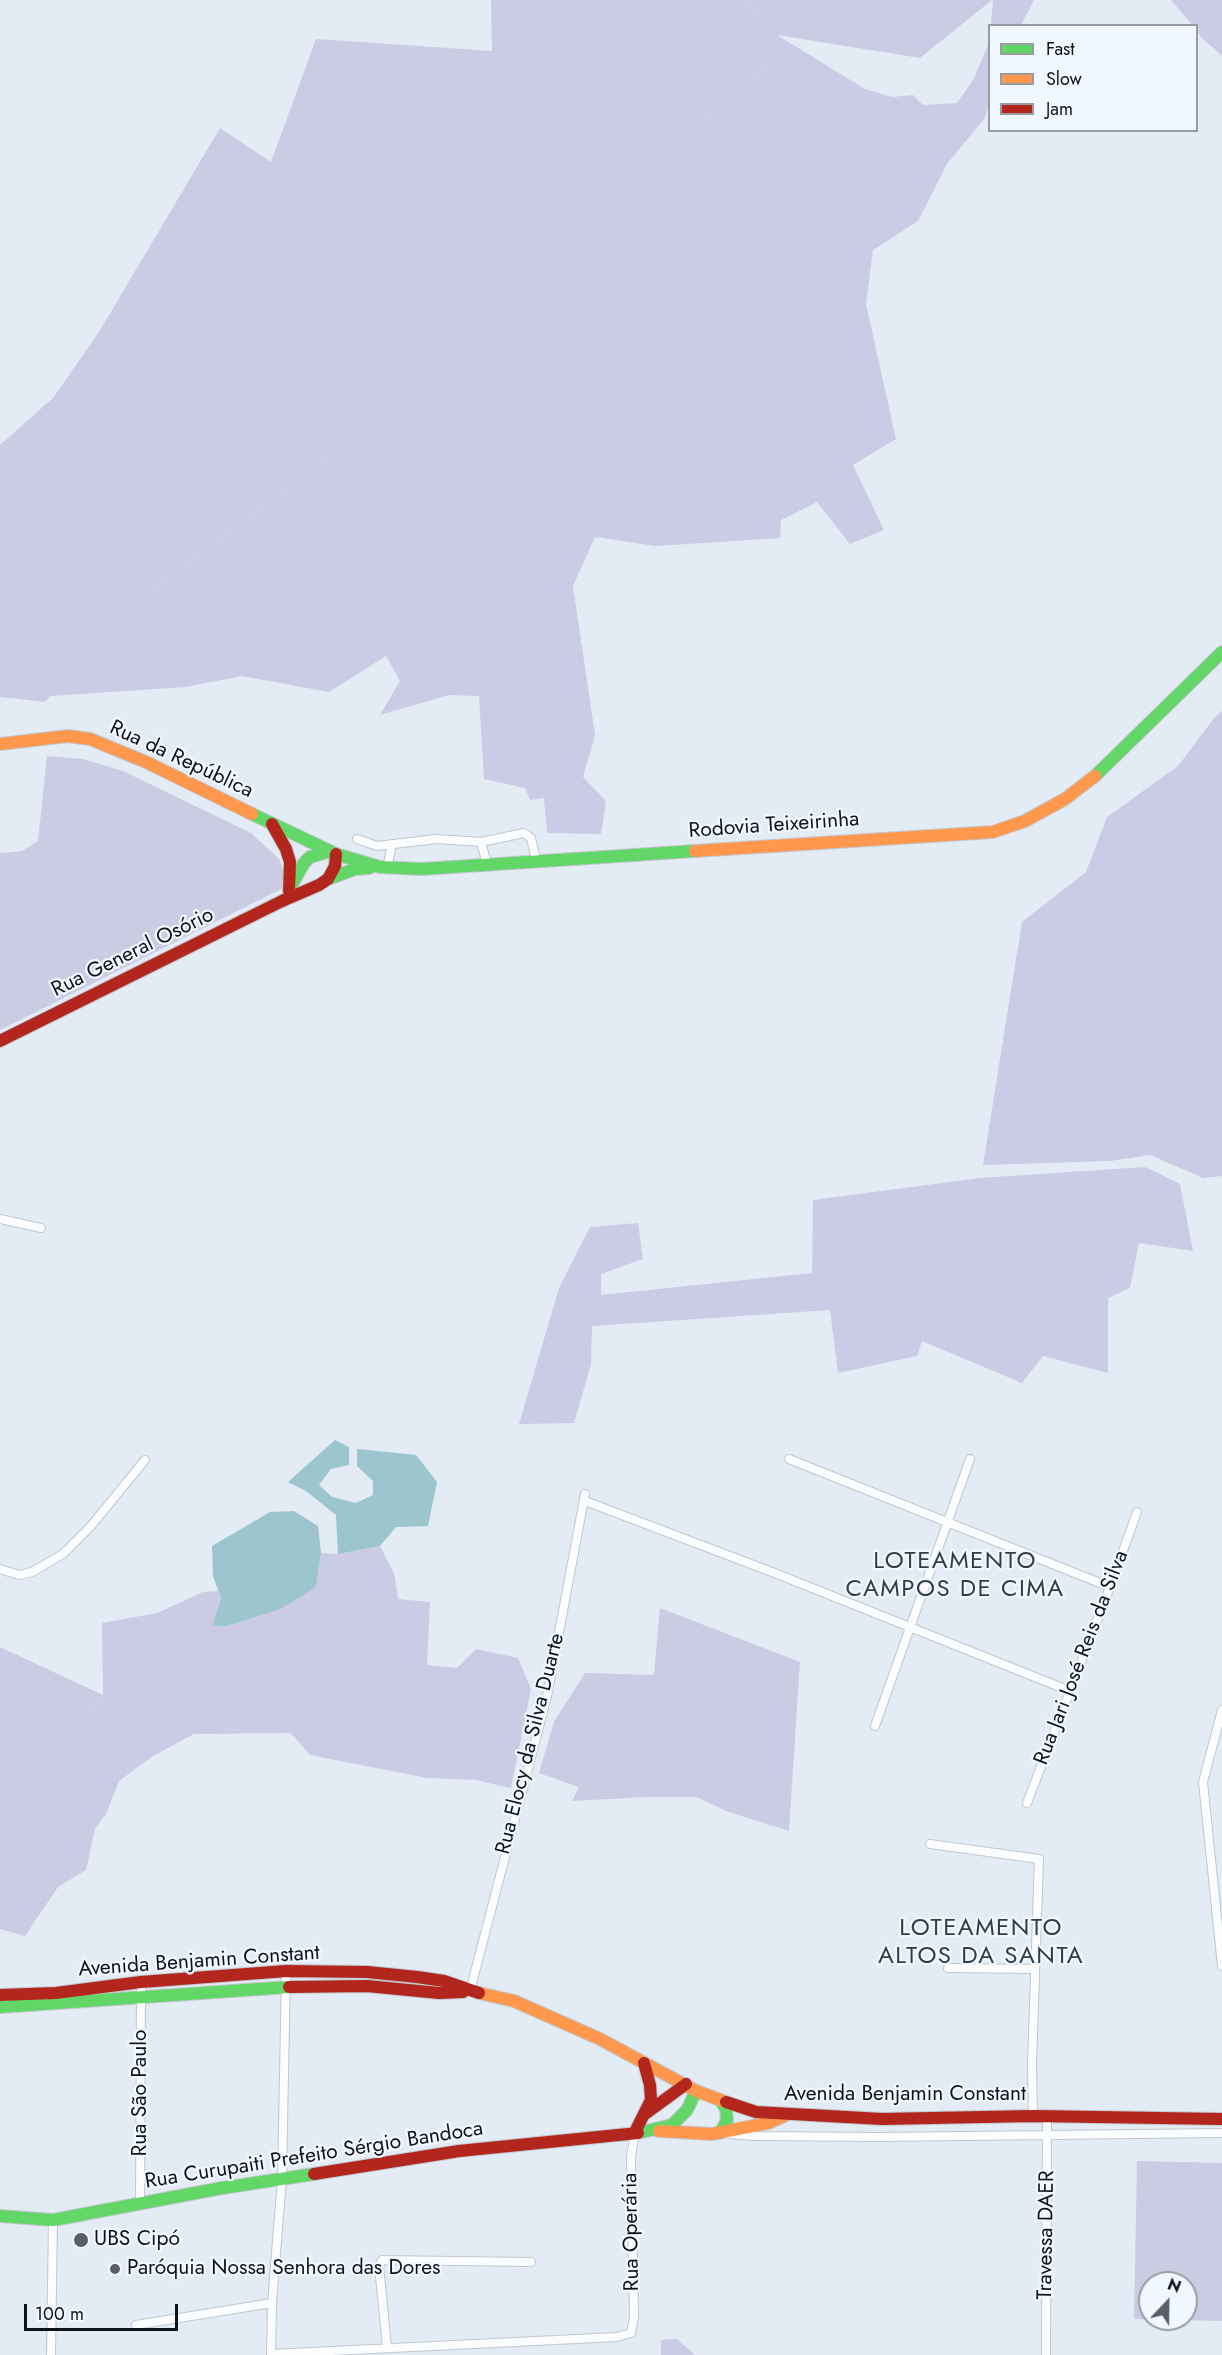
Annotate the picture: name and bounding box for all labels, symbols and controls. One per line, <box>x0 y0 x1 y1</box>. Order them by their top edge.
legend <box>988 24 1198 132</box>
text: Fast <box>1046 36 1075 62</box>
text: Slow <box>1046 66 1082 92</box>
text: Jam <box>1046 96 1073 122</box>
street label: Rua da República <box>105 716 257 804</box>
street label: Rodovia Teixeirinha <box>688 807 860 845</box>
street label: Rua General Osório <box>48 903 218 1003</box>
street label: Rua Jari José Reis da Silva <box>1029 1547 1135 1769</box>
district label: LOTEAMENTO CAMPOS DE CIMA <box>845 1548 1065 1604</box>
street label: Rua Elocy da Silva Duarte <box>491 1631 571 1857</box>
district label: LOTEAMENTO ALTOS DA SANTA <box>878 1915 1084 1971</box>
street label: Avenida Benjamin Constant <box>77 1941 321 1983</box>
street label: Rua São Paulo <box>128 2030 154 2156</box>
street label: Avenida Benjamin Constant <box>784 2082 1026 2108</box>
street label: Rua Curupaiti Prefeito Sérgio Bandoca <box>143 2117 485 2195</box>
street label: Travessa DAER <box>1033 2170 1061 2300</box>
street label: Rua Operária <box>618 2172 646 2292</box>
place label: UBS Cipó <box>94 2227 180 2253</box>
marker: UBS Cipó <box>72 2231 90 2249</box>
place label: Paróquia Nossa Senhora das Dores <box>127 2256 440 2282</box>
marker: Paróquia Nossa Senhora das Dores <box>108 2262 122 2276</box>
north arrow <box>1138 2271 1198 2331</box>
text: N <box>1164 2273 1184 2299</box>
scale bar <box>27 2292 182 2330</box>
text: 100 m <box>35 2301 84 2327</box>

